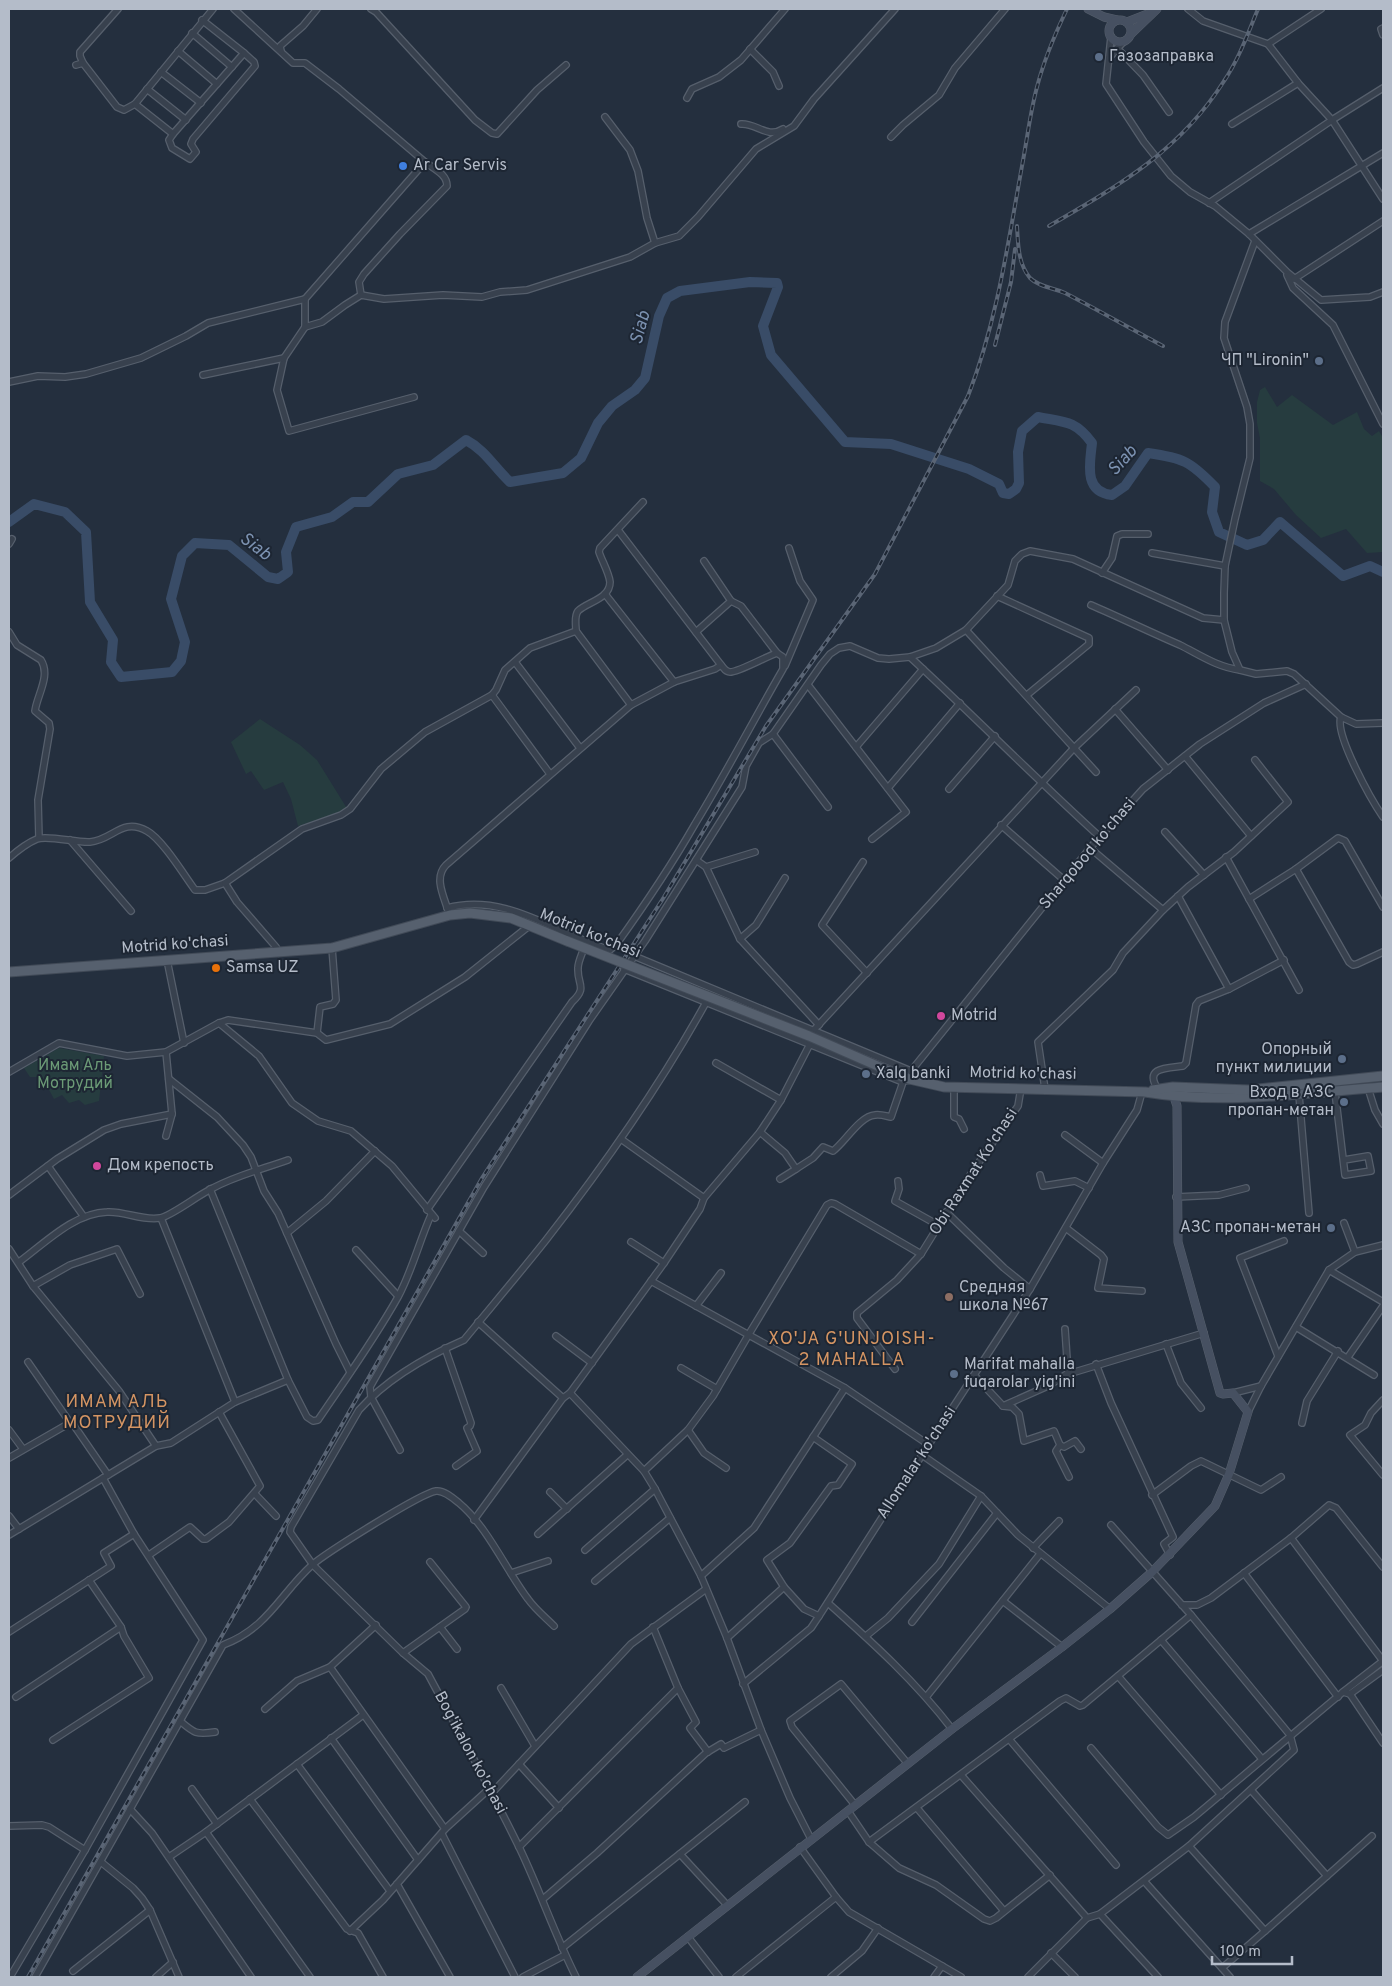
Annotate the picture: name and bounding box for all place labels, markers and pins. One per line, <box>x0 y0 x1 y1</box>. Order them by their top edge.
place label: Газозаправка <box>1109 47 1214 67</box>
marker: Газозаправка <box>1093 51 1105 63</box>
place label: Ar Car Servis <box>413 156 507 176</box>
marker: Ar Car Servis <box>397 160 409 172</box>
place label: ЧП "Lironin" <box>1221 351 1309 371</box>
marker: ЧП "Lironin" <box>1313 355 1325 367</box>
place label: Samsa UZ <box>226 958 299 978</box>
marker: Samsa UZ <box>210 962 222 974</box>
place label: Motrid <box>951 1006 997 1026</box>
marker: Motrid <box>935 1010 947 1022</box>
place label: Опорный пункт милиции <box>1216 1040 1332 1078</box>
marker: Опорный пункт милиции <box>1336 1053 1348 1065</box>
place label: Xalq banki <box>876 1064 950 1084</box>
marker: Xalq banki <box>860 1068 872 1080</box>
place label: Вход в АЗС пропан-метан <box>1228 1083 1334 1121</box>
marker: Вход в АЗС пропан-метан <box>1338 1096 1350 1108</box>
place label: Дом крепость <box>107 1156 214 1176</box>
marker: Дом крепость <box>91 1160 103 1172</box>
place label: АЗС пропан-метан <box>1180 1218 1321 1238</box>
marker: АЗС пропан-метан <box>1325 1222 1337 1234</box>
place label: Средняя школа №67 <box>959 1278 1048 1316</box>
marker: Средняя школа №67 <box>943 1291 955 1303</box>
place label: Marifat mahalla fuqarolar yig'ini <box>964 1355 1075 1393</box>
marker: Marifat mahalla fuqarolar yig'ini <box>948 1368 960 1380</box>

